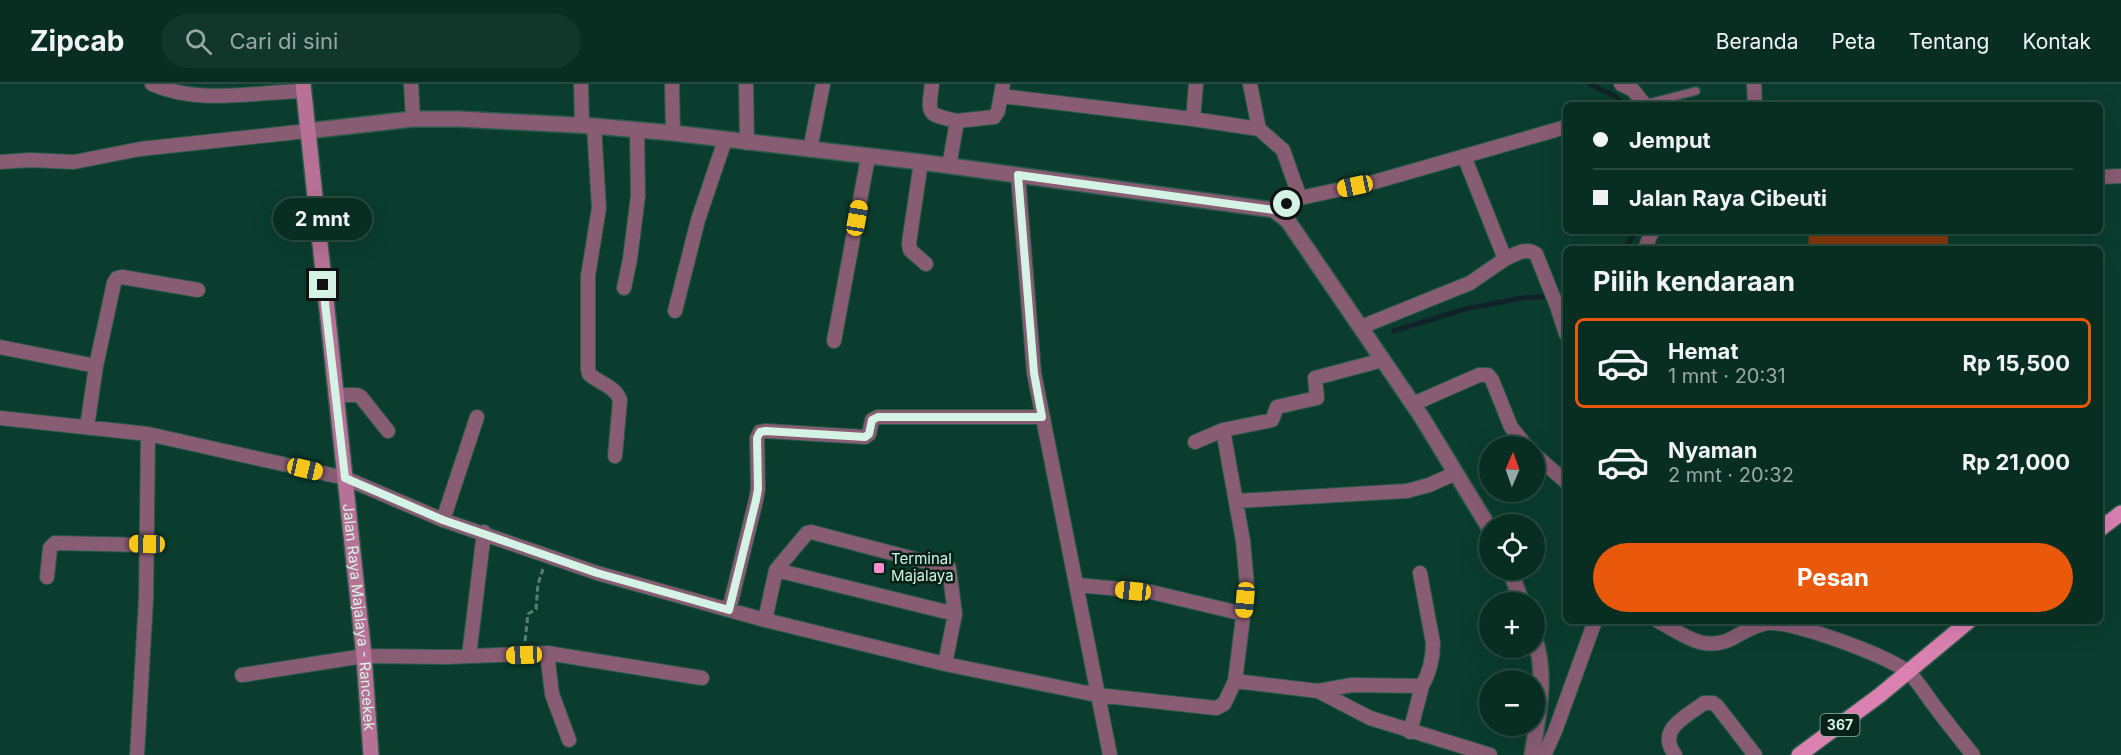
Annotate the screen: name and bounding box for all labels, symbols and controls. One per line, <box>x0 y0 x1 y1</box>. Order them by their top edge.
search box <box>161 14 581 68</box>
text: Zipcab <box>30 24 125 58</box>
icon: search <box>182 25 215 58</box>
text: Cari di sini <box>230 28 338 54</box>
text: Beranda <box>1716 29 1798 54</box>
text: Peta <box>1831 29 1876 54</box>
text: Tentang <box>1909 29 1989 54</box>
text: Kontak <box>2022 29 2091 54</box>
text: Jemput <box>1629 127 1711 153</box>
car <box>1336 173 1374 199</box>
text: Jalan Raya Cibeuti <box>1629 185 1827 211</box>
route start <box>1273 190 1300 217</box>
callout: 2 mnt <box>274 198 372 240</box>
car <box>845 199 869 237</box>
text: 2 mnt <box>295 207 350 231</box>
text: Pilih kendaraan <box>1593 265 1795 298</box>
route end <box>309 271 336 298</box>
icon: car <box>1596 336 1650 390</box>
text: Hemat <box>1668 338 1738 364</box>
text: Rp 15,500 <box>1962 350 2070 376</box>
text: 1 mnt · 20:31 <box>1668 364 1786 388</box>
icon: car <box>1596 435 1650 489</box>
north arrow <box>1479 436 1545 502</box>
map controls <box>1479 436 1545 736</box>
text: Nyaman <box>1668 437 1757 463</box>
text: Rp 21,000 <box>1962 449 2070 475</box>
car <box>285 456 325 482</box>
text: 2 mnt · 20:32 <box>1668 463 1794 487</box>
street label: Jalan Raya Majalaya - Rancekek <box>339 502 379 732</box>
button: locate <box>1479 514 1545 580</box>
car <box>129 535 165 553</box>
button: Pesan <box>1593 543 2073 612</box>
place label: Terminal Majalaya <box>891 549 954 585</box>
marker: Terminal Majalaya <box>872 561 886 575</box>
car <box>1114 580 1152 602</box>
car <box>1234 581 1256 619</box>
button: + <box>1479 592 1545 658</box>
car <box>506 645 542 665</box>
button: − <box>1479 670 1545 736</box>
road number: 367 <box>1820 714 1860 736</box>

